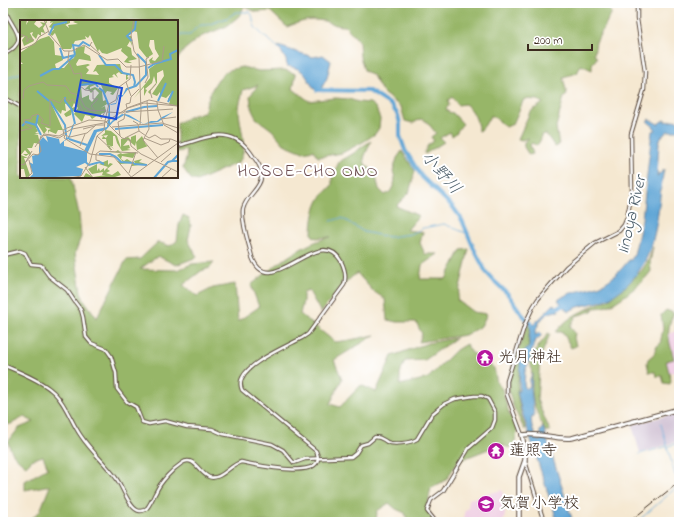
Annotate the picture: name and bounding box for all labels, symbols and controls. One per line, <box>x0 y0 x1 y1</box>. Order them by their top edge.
inset map <box>20 20 178 178</box>
scale bar <box>528 26 592 52</box>
text: 200 m <box>534 32 563 50</box>
water label: 小野川 <box>415 146 467 200</box>
district label: HOSOE-CHO ONO <box>237 159 379 184</box>
water label: Iinoya River <box>611 171 655 257</box>
place label: 光月神社 <box>498 346 562 370</box>
temple icon: 光月神社 <box>475 348 495 368</box>
place label: 蓮照寺 <box>509 439 557 463</box>
temple icon: 蓮照寺 <box>486 441 506 461</box>
place label: 気賀小学校 <box>499 492 579 516</box>
school or university icon: 気賀小学校 <box>476 494 496 514</box>

